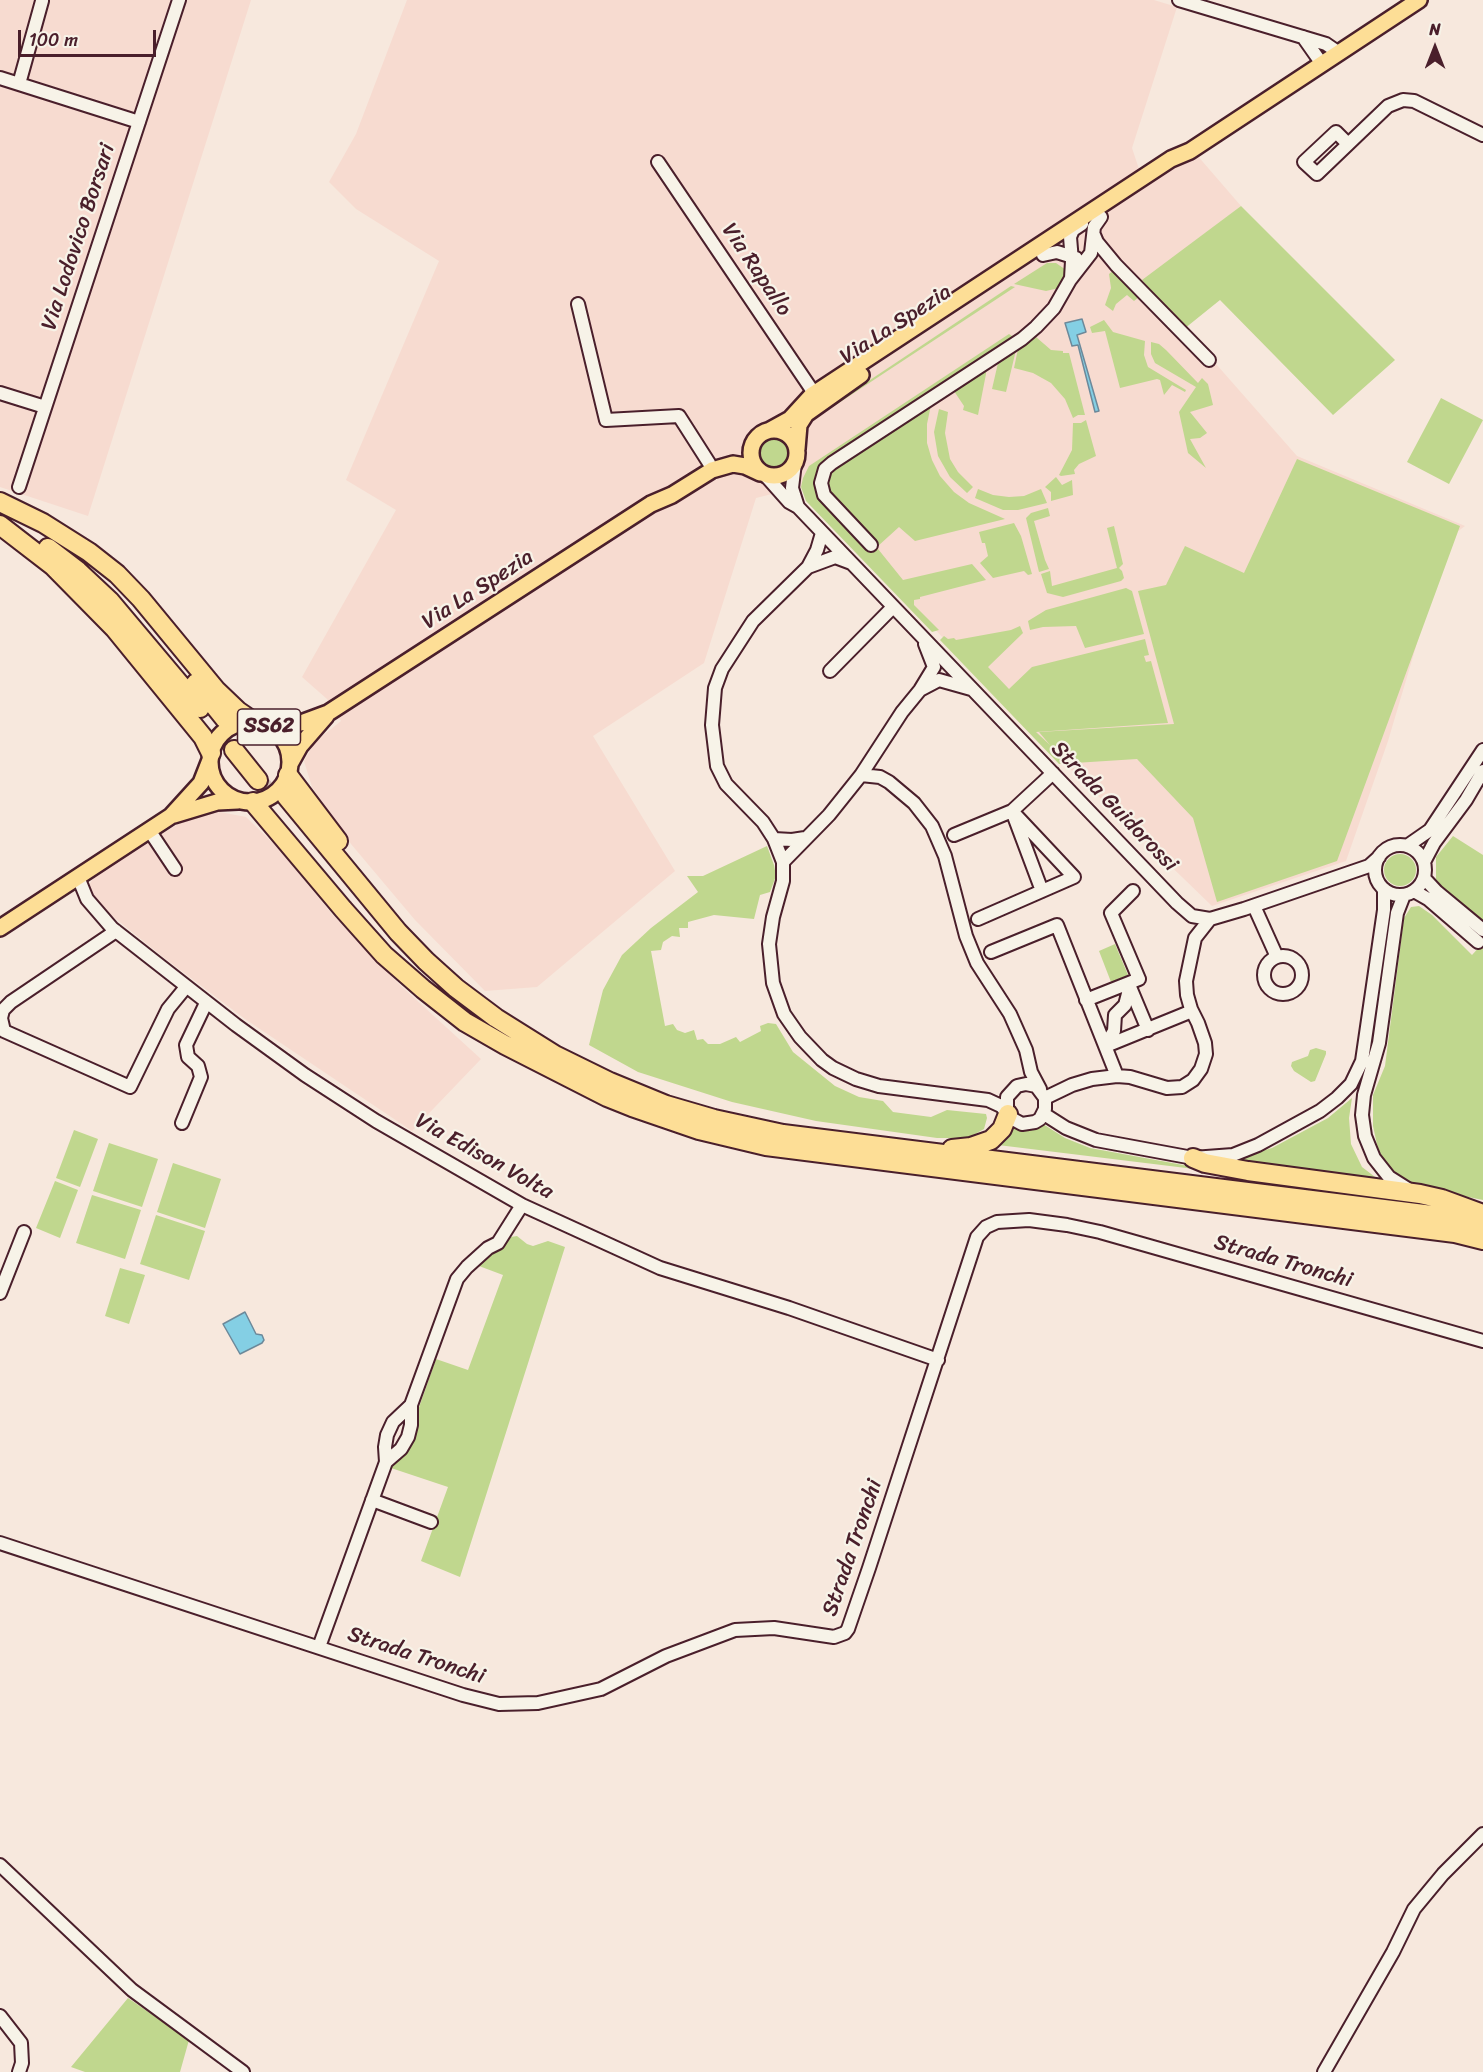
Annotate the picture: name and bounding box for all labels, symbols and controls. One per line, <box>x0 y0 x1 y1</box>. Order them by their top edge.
text: N <box>1429 15 1441 44</box>
scale bar <box>21 18 159 56</box>
north arrow <box>1405 18 1465 78</box>
text: 100 m <box>29 24 78 56</box>
street label: Via Lodovico Borsari <box>36 140 122 334</box>
street label: Via Rapallo <box>715 219 797 321</box>
street label: Via La Spezia <box>835 279 957 371</box>
street label: Via La Spezia <box>417 544 539 636</box>
road number: SS62 <box>238 709 300 745</box>
street label: Strada Guidorossi <box>1045 736 1183 878</box>
street label: Via Edison Volta <box>410 1108 558 1206</box>
street label: Strada Tronchi <box>1211 1230 1355 1294</box>
street label: Strada Tronchi <box>817 1476 889 1620</box>
street label: Strada Tronchi <box>344 1621 488 1691</box>

